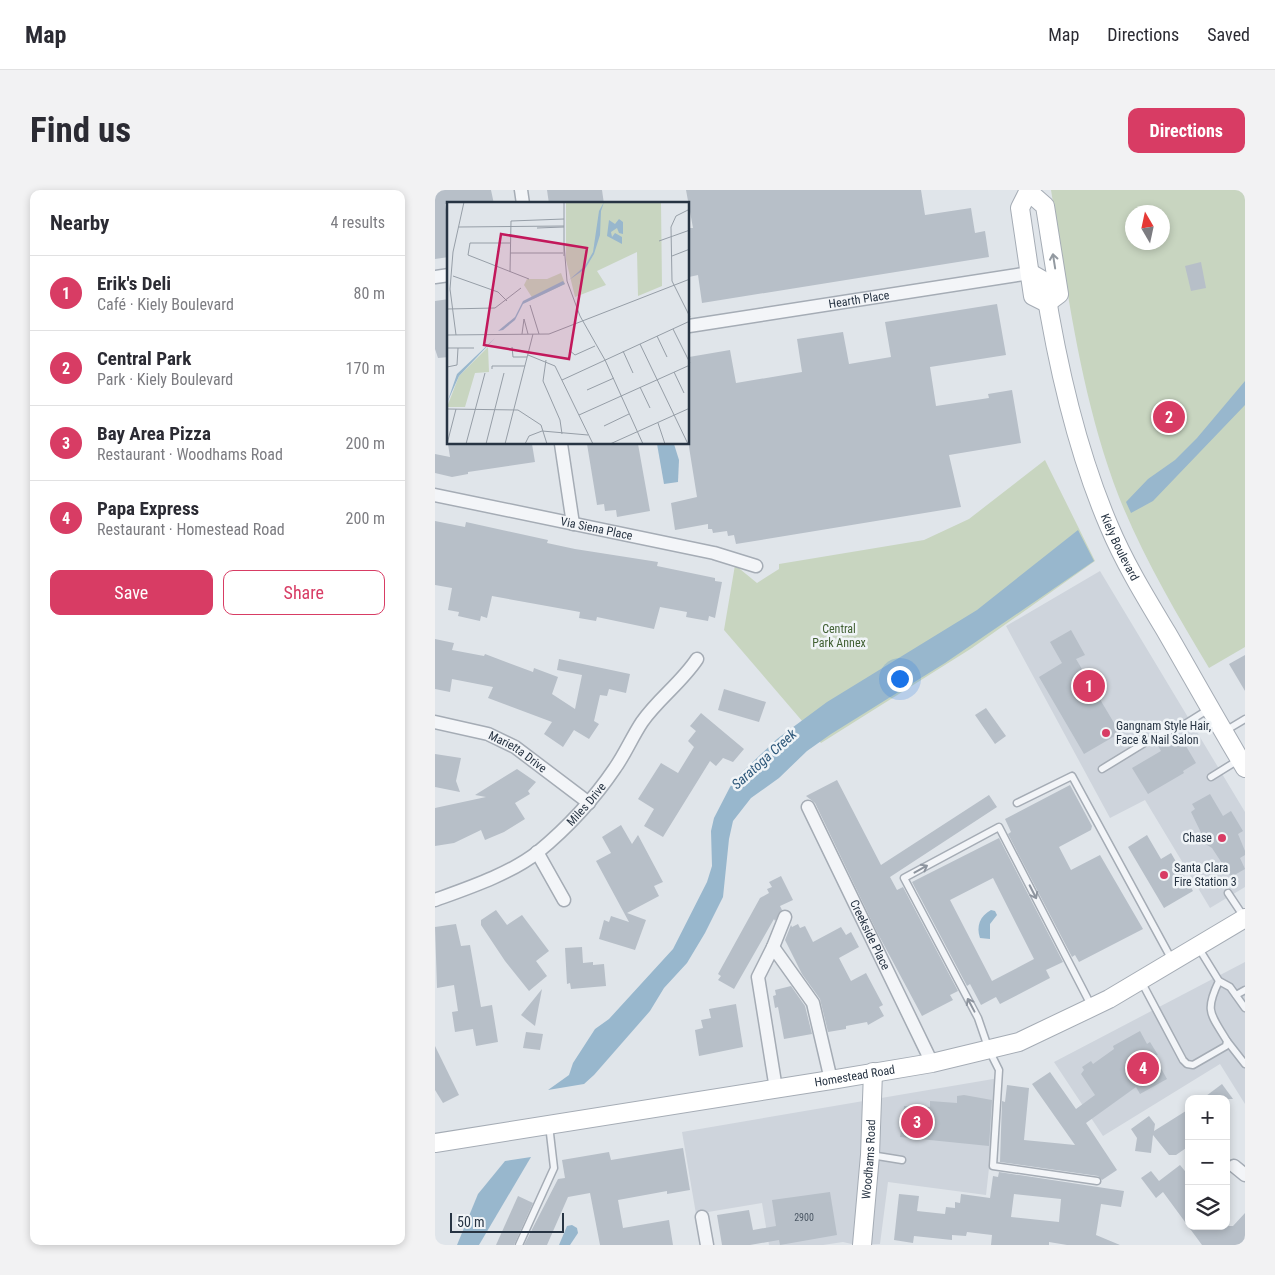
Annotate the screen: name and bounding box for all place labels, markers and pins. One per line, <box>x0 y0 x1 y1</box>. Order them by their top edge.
pin: 2 <box>1153 398 1185 436</box>
pin: 1 <box>1073 667 1105 705</box>
place label: Gangnam Style Hair, Face & Nail Salon <box>1116 719 1211 747</box>
marker: Gangnam Style Hair, Face & Nail Salon <box>1100 727 1112 739</box>
place label: Chase <box>1183 831 1212 845</box>
marker: Chase <box>1216 832 1228 844</box>
place label: Santa Clara Fire Station 3 <box>1174 861 1237 889</box>
marker: Santa Clara Fire Station 3 <box>1158 869 1170 881</box>
pin: 4 <box>1127 1049 1159 1087</box>
pin: 3 <box>901 1103 933 1141</box>

